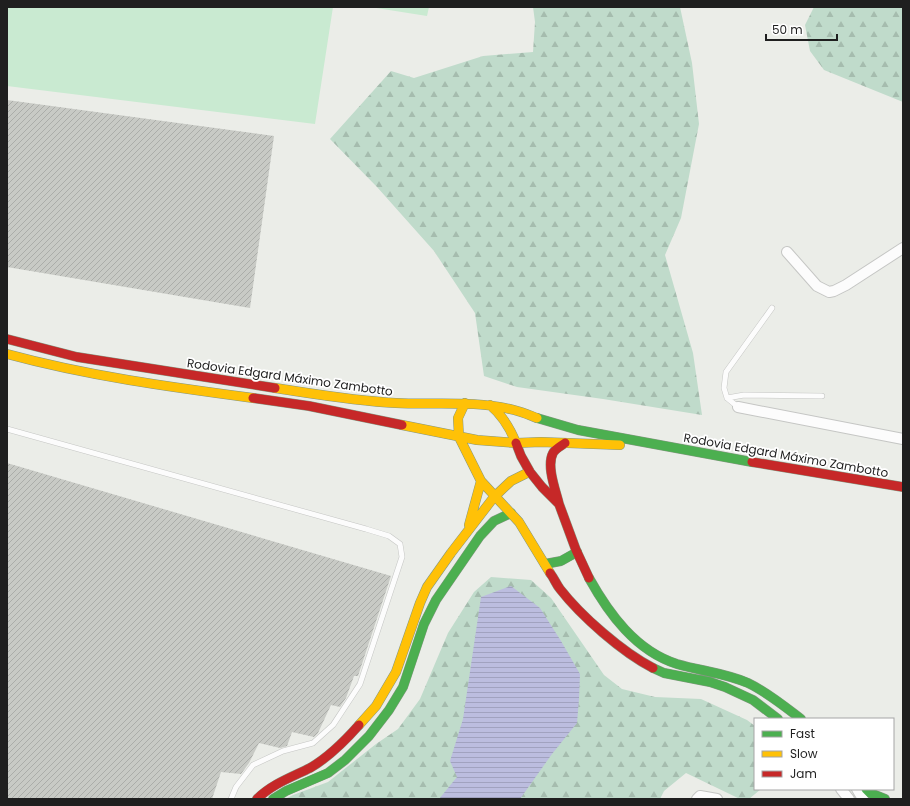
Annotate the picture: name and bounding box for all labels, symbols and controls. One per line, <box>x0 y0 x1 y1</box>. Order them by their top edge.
scale bar <box>766 16 837 42</box>
text: 50 m <box>772 21 803 38</box>
street label: Rodovia Edgard Máximo Zambotto <box>186 354 394 400</box>
street label: Rodovia Edgard Máximo Zambotto <box>682 429 890 481</box>
legend <box>754 718 894 790</box>
text: Fast <box>790 725 815 742</box>
text: Slow <box>790 745 818 762</box>
text: Jam <box>790 765 817 782</box>

